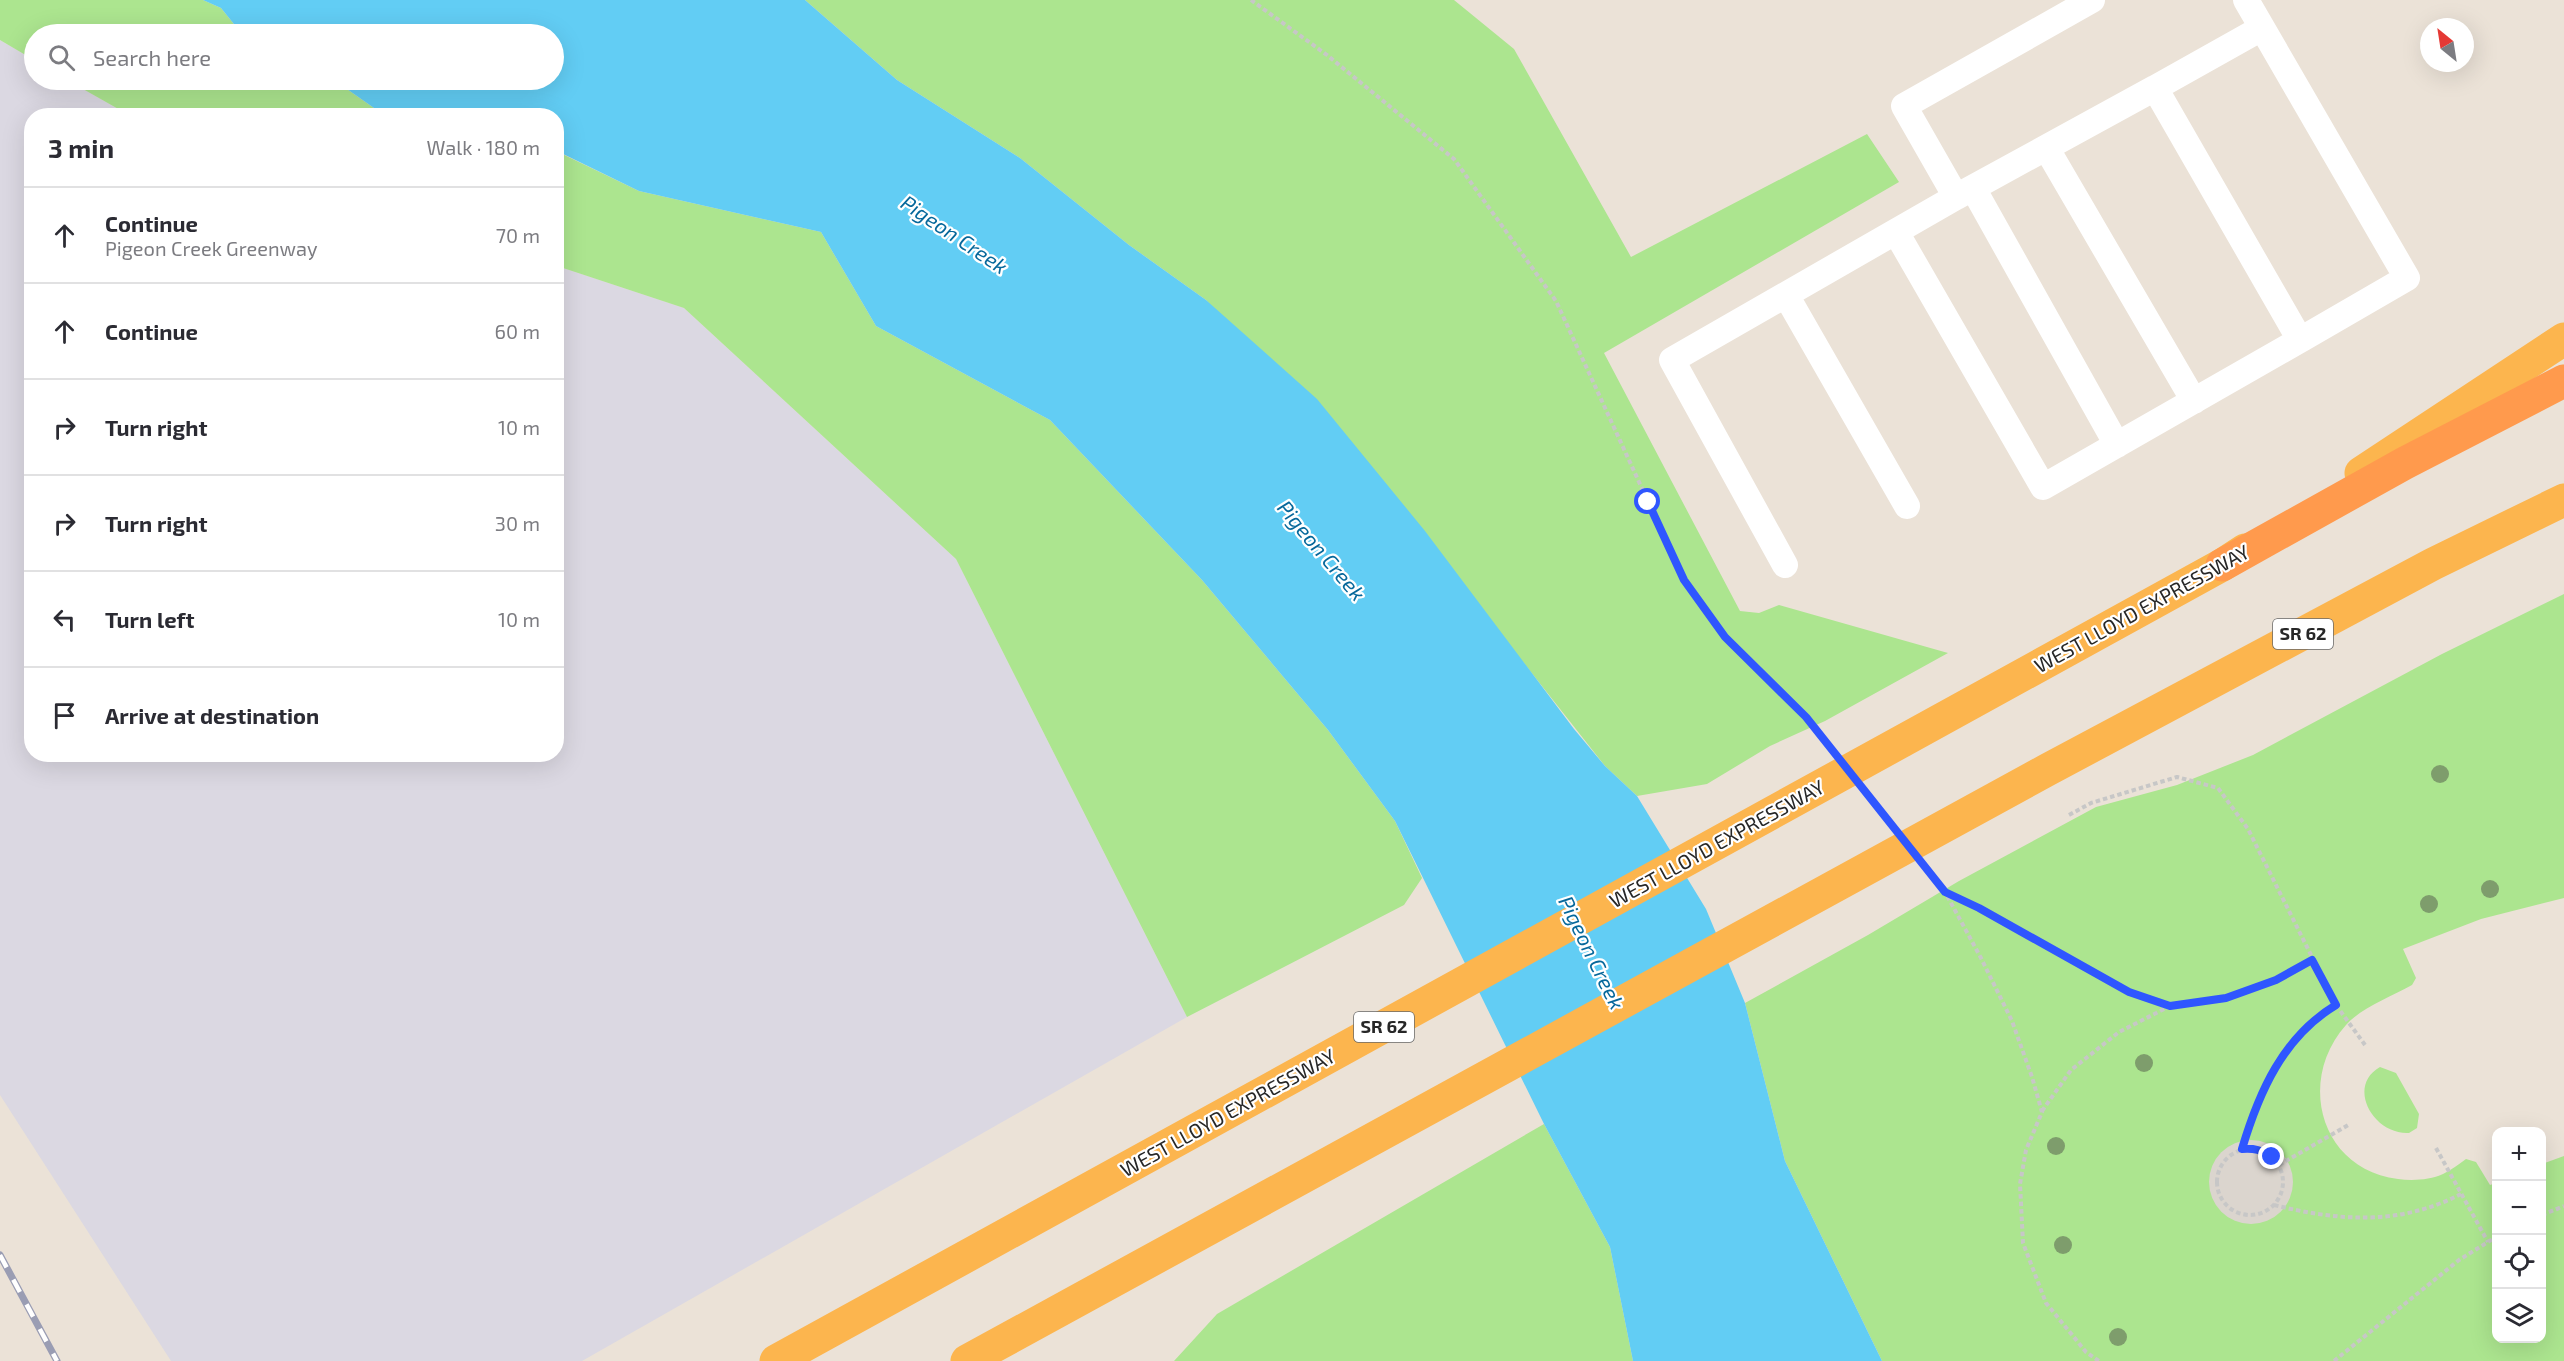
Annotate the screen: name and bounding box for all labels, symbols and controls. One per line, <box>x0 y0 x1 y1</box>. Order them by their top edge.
north arrow <box>2420 18 2474 72</box>
search box <box>24 24 564 90</box>
icon: search <box>45 41 78 74</box>
text: Search here <box>93 44 211 70</box>
text: 3 min <box>48 132 114 163</box>
text: Walk · 180 m <box>427 135 540 159</box>
water label: Pigeon Creek <box>897 189 1013 279</box>
text: Continue <box>105 210 198 236</box>
icon: ahead <box>48 219 81 252</box>
text: 70 m <box>496 223 540 247</box>
text: Pigeon Creek Greenway <box>105 236 318 260</box>
icon: ahead <box>48 315 81 348</box>
text: Continue <box>105 318 198 344</box>
text: 60 m <box>495 319 540 343</box>
icon: right <box>48 411 81 444</box>
text: Turn right <box>105 414 207 440</box>
text: 10 m <box>498 415 540 439</box>
route start <box>1634 488 1660 514</box>
water label: Pigeon Creek <box>1273 495 1371 605</box>
icon: right <box>48 507 81 540</box>
text: Turn right <box>105 510 207 536</box>
text: 30 m <box>495 511 540 535</box>
street label: WEST LLOYD EXPRESSWAY <box>2030 539 2254 677</box>
icon: left <box>48 603 81 636</box>
text: Turn left <box>105 606 194 632</box>
text: 10 m <box>498 607 540 631</box>
road number: SR 62 <box>2273 619 2333 649</box>
icon: arrive <box>48 699 81 732</box>
text: Arrive at destination <box>105 702 319 728</box>
street label: WEST LLOYD EXPRESSWAY <box>1605 774 1829 912</box>
water label: Pigeon Creek <box>1554 892 1631 1013</box>
road number: SR 62 <box>1354 1012 1414 1042</box>
street label: WEST LLOYD EXPRESSWAY <box>1116 1043 1340 1181</box>
map controls <box>2492 1127 2546 1343</box>
button: + <box>2492 1127 2546 1181</box>
route end <box>2258 1143 2284 1169</box>
button: − <box>2492 1181 2546 1235</box>
button: locate <box>2492 1235 2546 1289</box>
button: layers <box>2492 1289 2546 1343</box>

